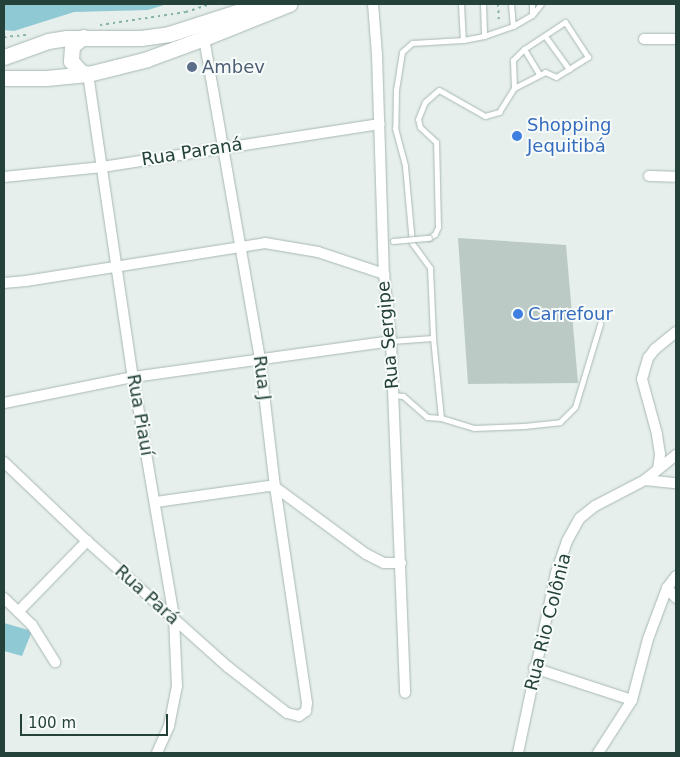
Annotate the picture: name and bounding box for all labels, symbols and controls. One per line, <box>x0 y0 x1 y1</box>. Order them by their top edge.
place label: Ambev <box>202 56 265 78</box>
marker: Ambev <box>186 61 198 73</box>
place label: Shopping Jequitibá <box>527 115 612 158</box>
marker: Shopping Jequitibá <box>511 130 523 142</box>
street label: Rua Paraná <box>140 133 244 171</box>
street label: Rua Sergipe <box>373 280 403 390</box>
place label: Carrefour <box>528 303 613 325</box>
marker: Carrefour <box>512 308 524 320</box>
street label: Rua J <box>249 354 275 402</box>
street label: Rua Piauí <box>122 372 158 458</box>
street label: Rua Rio Colônia <box>520 551 576 693</box>
street label: Rua Pará <box>110 560 184 630</box>
scale bar <box>22 704 170 736</box>
text: 100 m <box>28 714 76 732</box>

